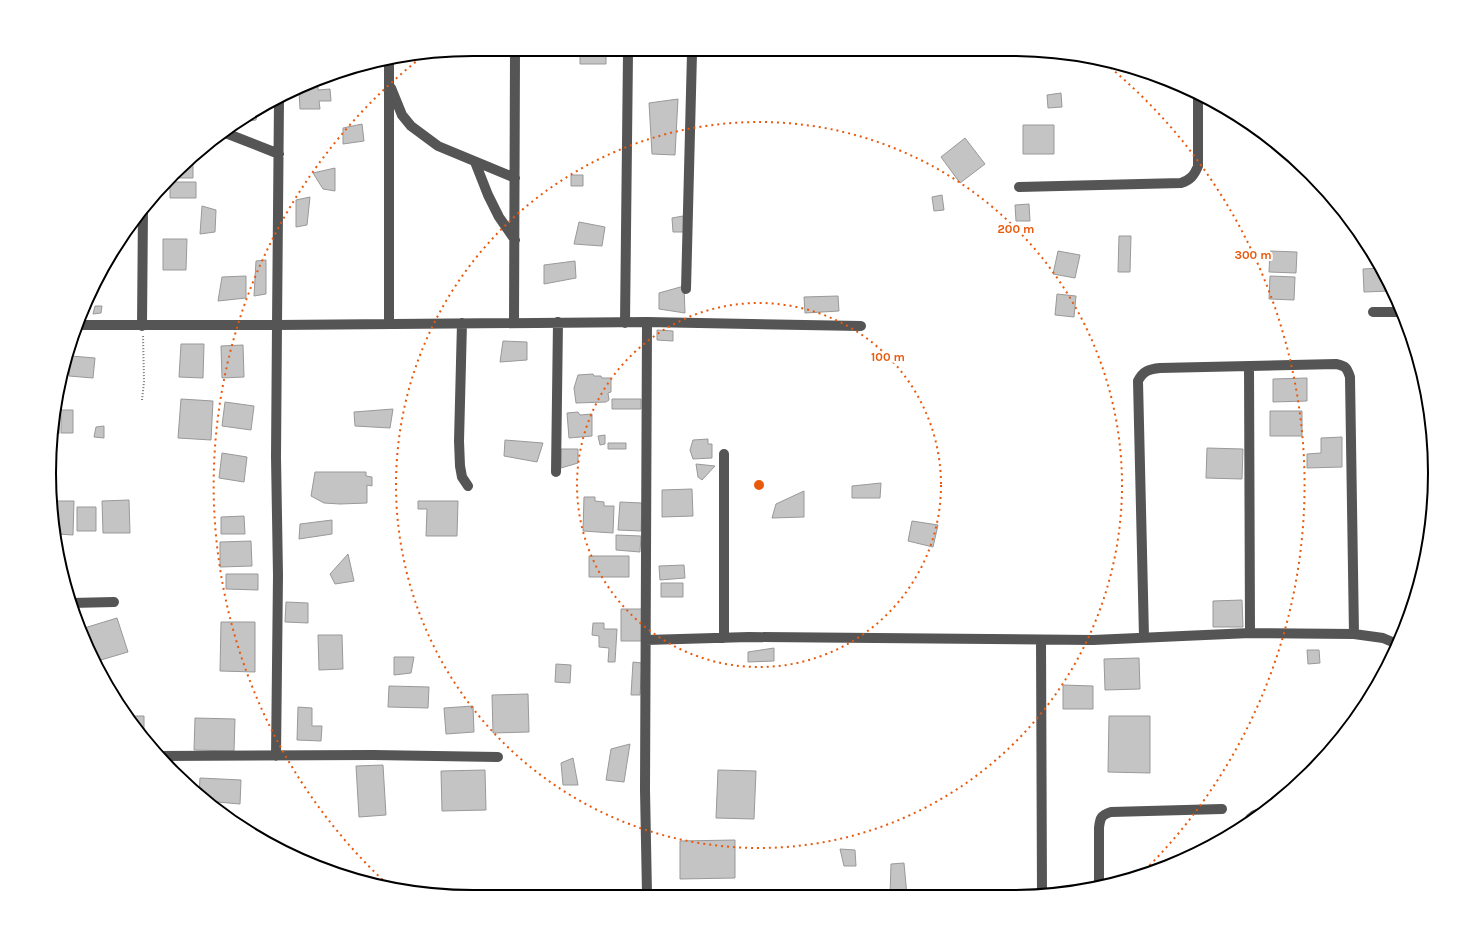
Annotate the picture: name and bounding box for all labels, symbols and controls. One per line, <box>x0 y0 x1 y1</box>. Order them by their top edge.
text: 200 m <box>998 222 1034 236</box>
text: 300 m <box>1234 248 1272 262</box>
text: 100 m <box>871 350 905 364</box>
centre of rings <box>752 478 766 492</box>

